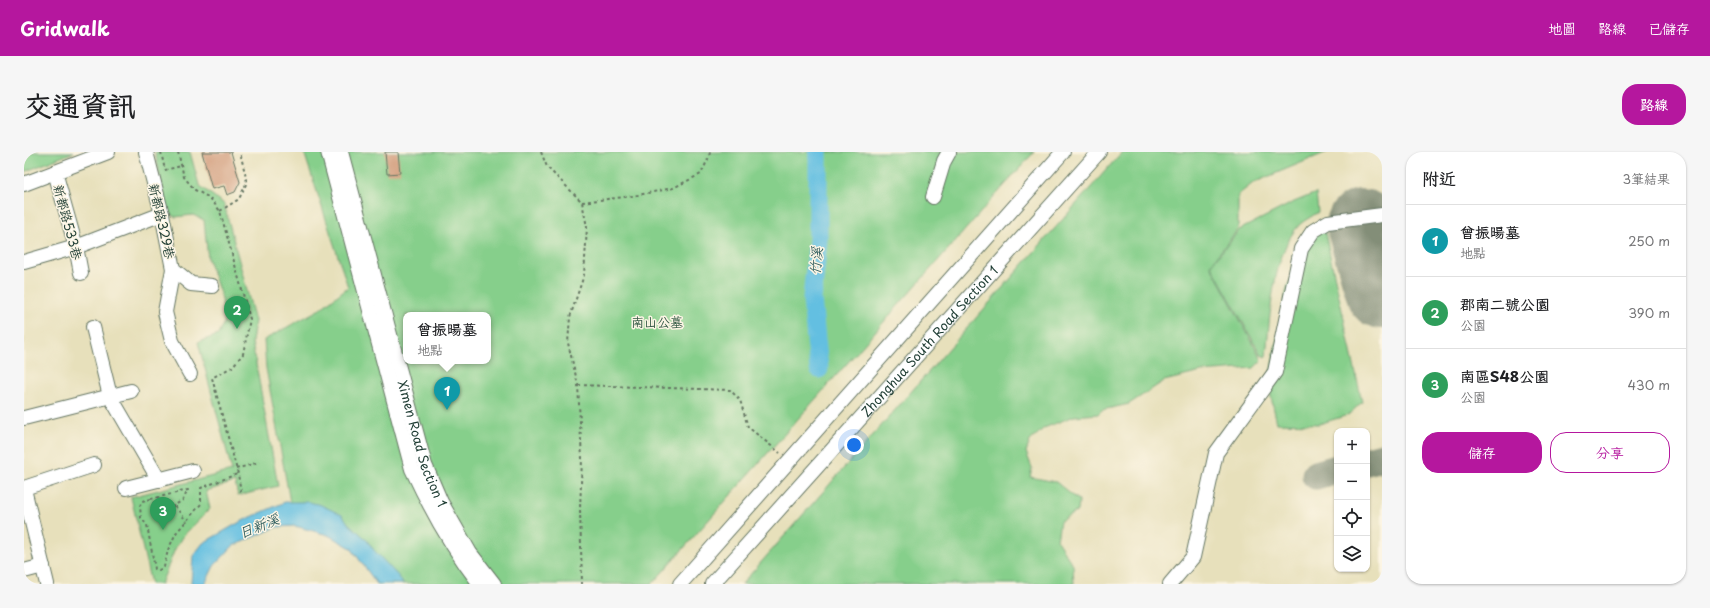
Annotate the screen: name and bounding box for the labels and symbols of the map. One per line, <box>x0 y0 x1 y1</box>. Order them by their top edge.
street label: 新都路329巷 <box>145 181 180 260</box>
street label: 新都路533巷 <box>49 182 88 262</box>
water label: 竹溪 <box>804 245 827 276</box>
street label: Zhonghua South Road Section 1 <box>856 261 1002 421</box>
pin: 2 <box>224 296 250 329</box>
park label: 南山公墓 <box>631 312 683 331</box>
street label: Ximen Road Section 1 <box>394 377 452 509</box>
pin: 1 <box>434 377 460 410</box>
your location <box>844 435 864 455</box>
pin: 3 <box>150 497 176 530</box>
water label: 日新溪 <box>235 508 283 543</box>

